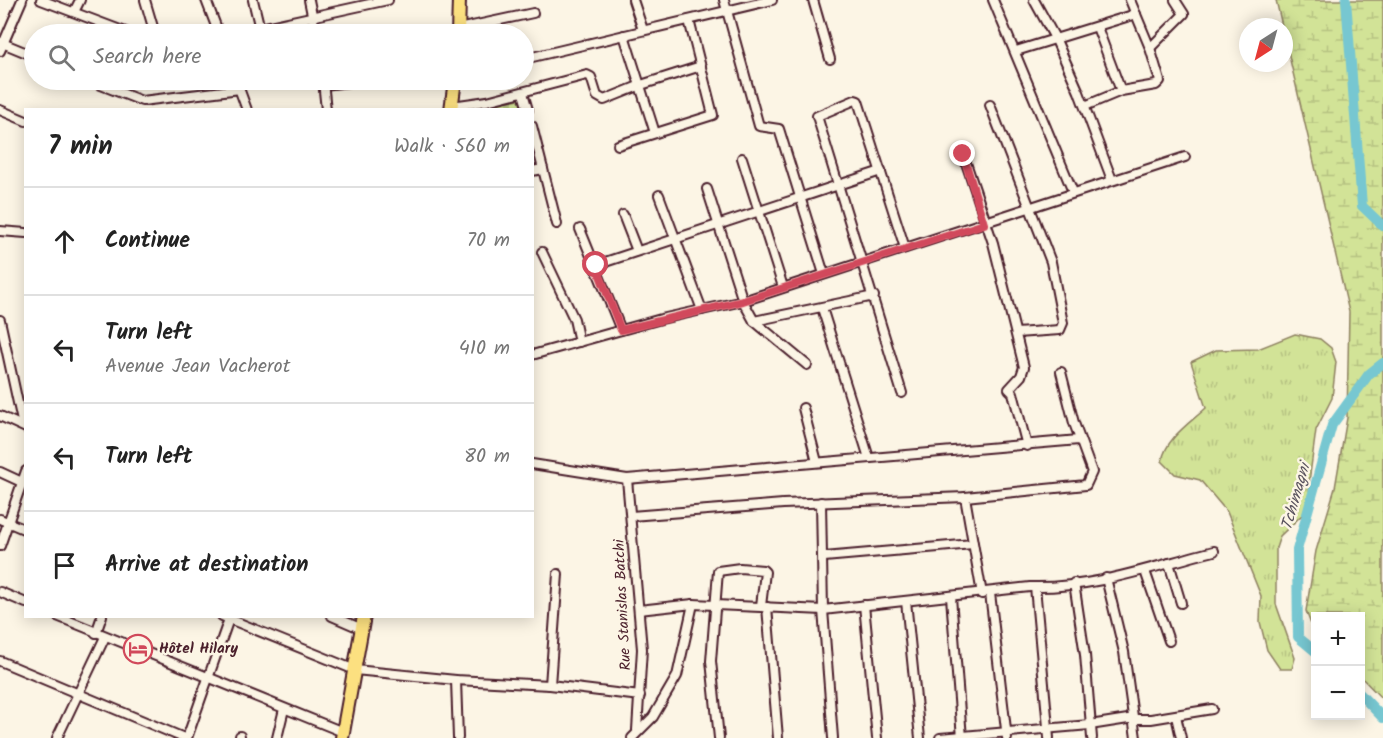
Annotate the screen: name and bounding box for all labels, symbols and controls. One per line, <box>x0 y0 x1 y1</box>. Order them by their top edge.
north arrow <box>1239 18 1293 72</box>
search box <box>24 24 534 90</box>
text: Search here <box>93 40 201 75</box>
icon: search <box>45 41 78 74</box>
text: 7 min <box>48 126 113 168</box>
text: Walk · 560 m <box>394 131 510 163</box>
route end <box>949 140 975 166</box>
text: Continue <box>105 224 190 259</box>
icon: ahead <box>48 225 81 258</box>
text: 70 m <box>467 225 510 257</box>
route start <box>582 251 608 277</box>
text: Turn left <box>105 316 192 351</box>
icon: left <box>48 333 81 366</box>
text: 410 m <box>459 333 510 365</box>
text: Avenue Jean Vacherot <box>105 351 290 383</box>
text: Turn left <box>105 440 192 475</box>
icon: left <box>48 441 81 474</box>
text: 80 m <box>464 441 510 473</box>
water label: Tchimagni <box>1275 458 1318 533</box>
street label: Rue Stanislas Batchi <box>608 537 638 671</box>
text: Arrive at destination <box>105 548 308 583</box>
icon: arrive <box>48 549 81 582</box>
map controls <box>1311 612 1365 720</box>
button: + <box>1311 612 1365 666</box>
hotel icon: Hôtel Hilary <box>122 633 154 665</box>
place label: Hôtel Hilary <box>159 637 238 661</box>
button: − <box>1311 666 1365 720</box>

